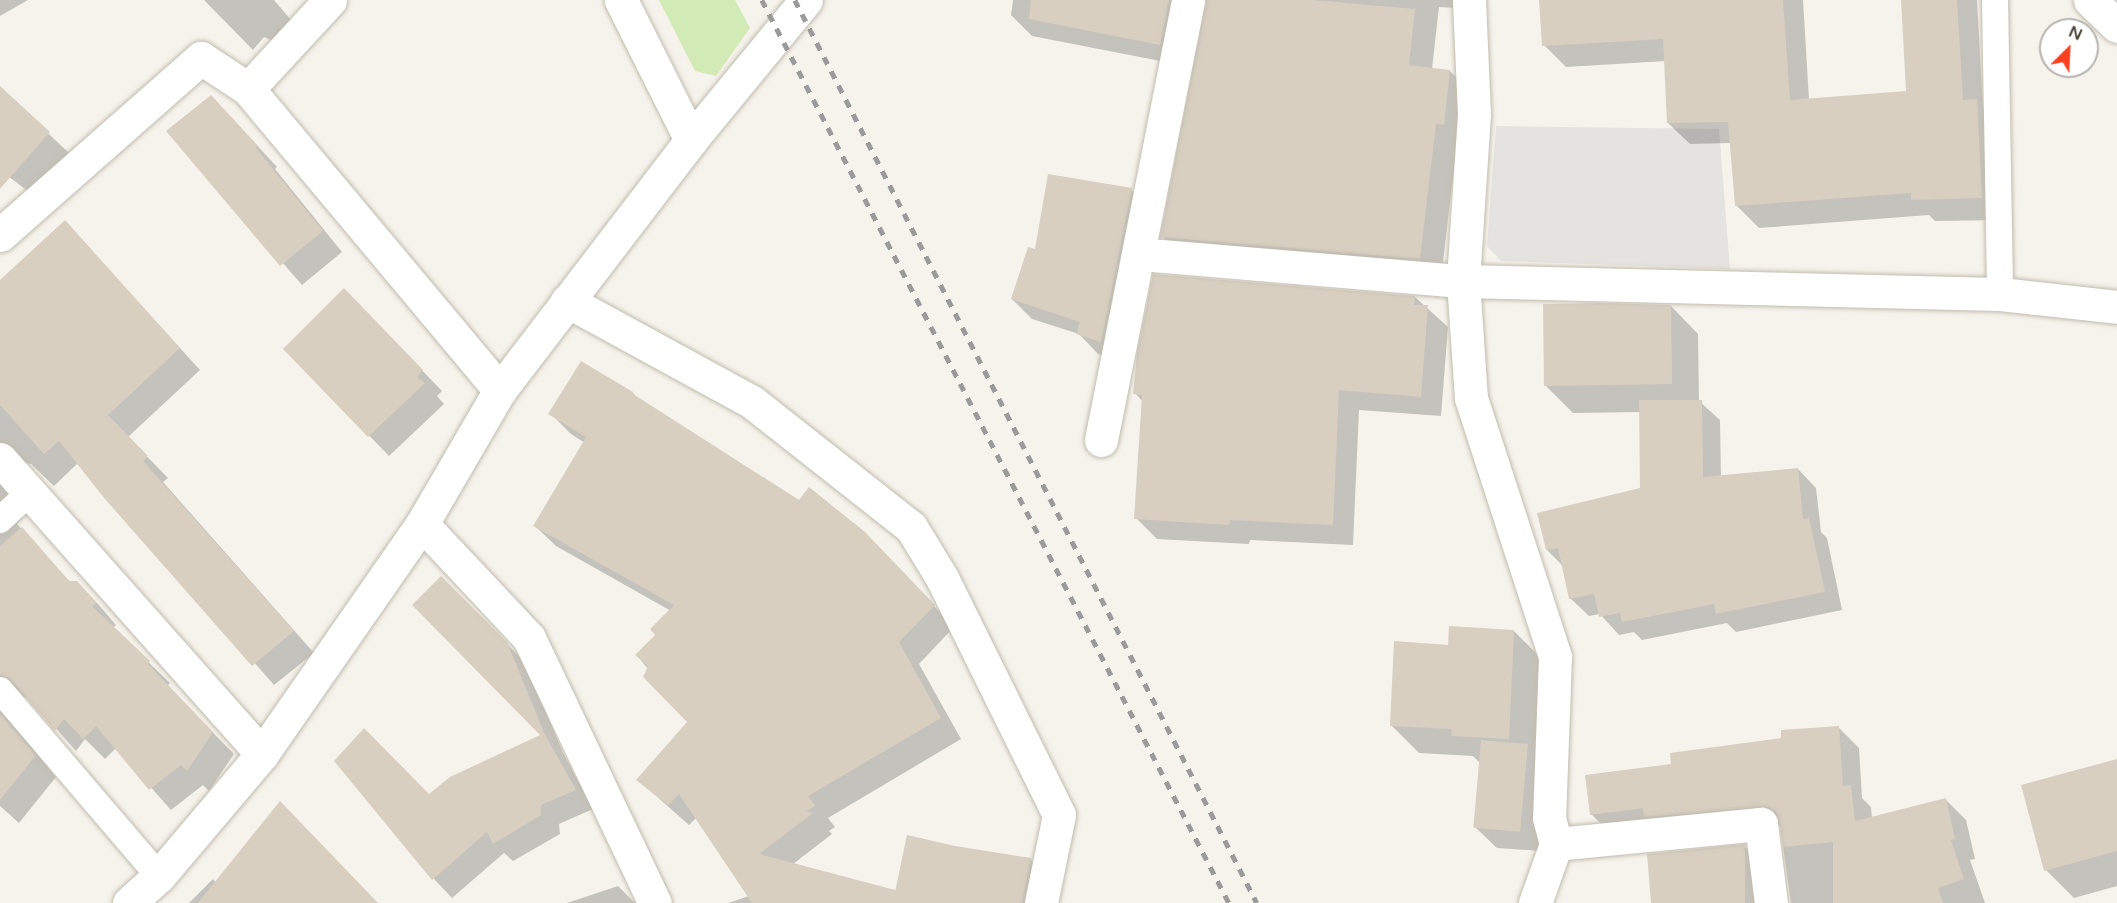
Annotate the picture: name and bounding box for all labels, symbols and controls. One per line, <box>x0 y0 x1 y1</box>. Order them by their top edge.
north arrow <box>2039 18 2099 78</box>
text: N <box>2066 22 2085 45</box>

